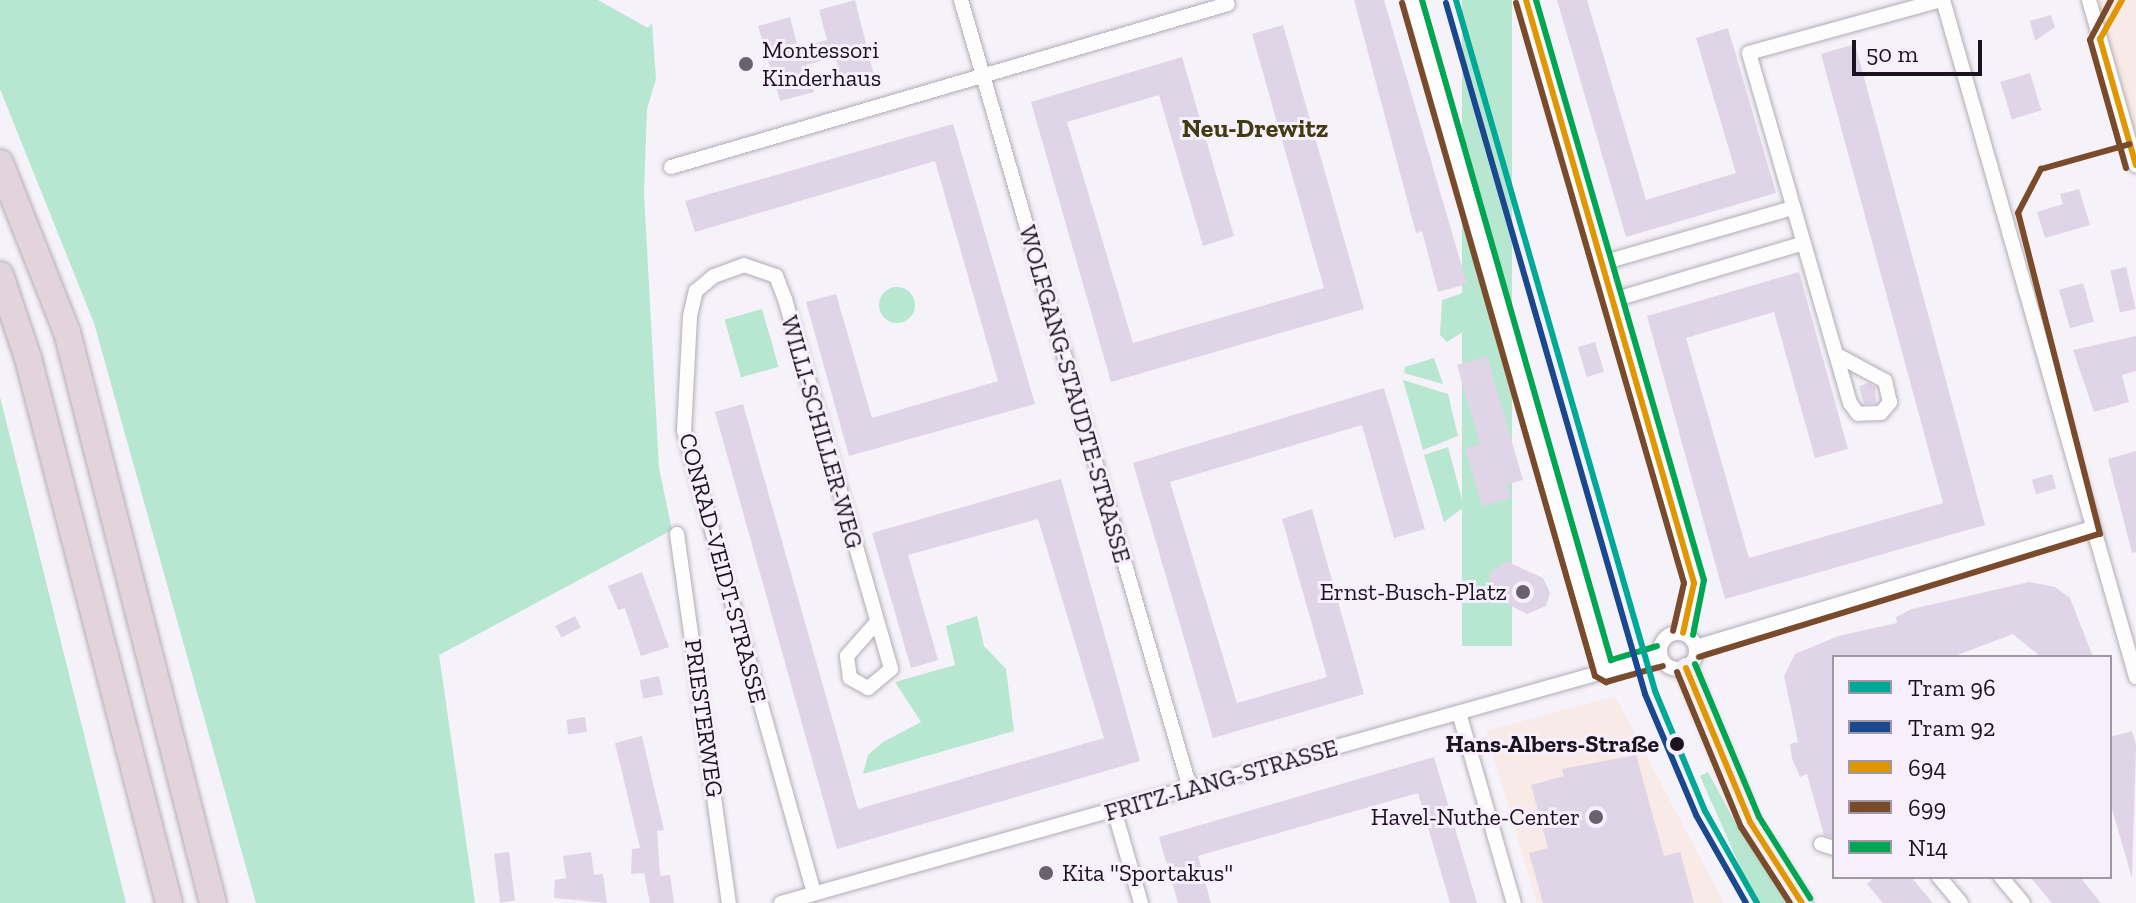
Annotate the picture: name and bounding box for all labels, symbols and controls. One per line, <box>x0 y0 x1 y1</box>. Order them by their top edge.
scale bar <box>1856 24 1986 74</box>
place label: Montessori Kinderhaus <box>762 36 881 92</box>
text: 50 m <box>1866 39 1918 68</box>
marker: Montessori Kinderhaus <box>737 55 755 73</box>
district label: Neu-Drewitz <box>1182 113 1328 145</box>
street label: WOLFGANG-STAUDTE-STRASSE <box>1013 222 1137 566</box>
street label: WILLI-SCHILLER-WEG <box>775 312 869 552</box>
street label: CONRAD-VEIDT-STRASSE <box>673 430 773 706</box>
place label: Ernst-Busch-Platz <box>1320 578 1507 606</box>
marker: Ernst-Busch-Platz <box>1514 583 1532 601</box>
street label: PRIESTERWEG <box>679 637 729 799</box>
legend <box>1832 655 2112 879</box>
text: Tram 96 <box>1908 673 1996 702</box>
text: Tram 92 <box>1908 713 1995 742</box>
place label: Hans-Albers-Straße <box>1445 730 1659 758</box>
street label: FRITZ-LANG-STRASSE <box>1101 733 1341 827</box>
marker: Hans-Albers-Straße <box>1666 733 1688 755</box>
text: 694 <box>1908 753 1946 782</box>
text: 699 <box>1908 793 1946 822</box>
place label: Havel-Nuthe-Center <box>1371 803 1580 831</box>
marker: Havel-Nuthe-Center <box>1587 808 1605 826</box>
text: N14 <box>1908 833 1948 862</box>
place label: Kita "Sportakus" <box>1062 859 1233 887</box>
marker: Kita "Sportakus" <box>1037 864 1055 882</box>

